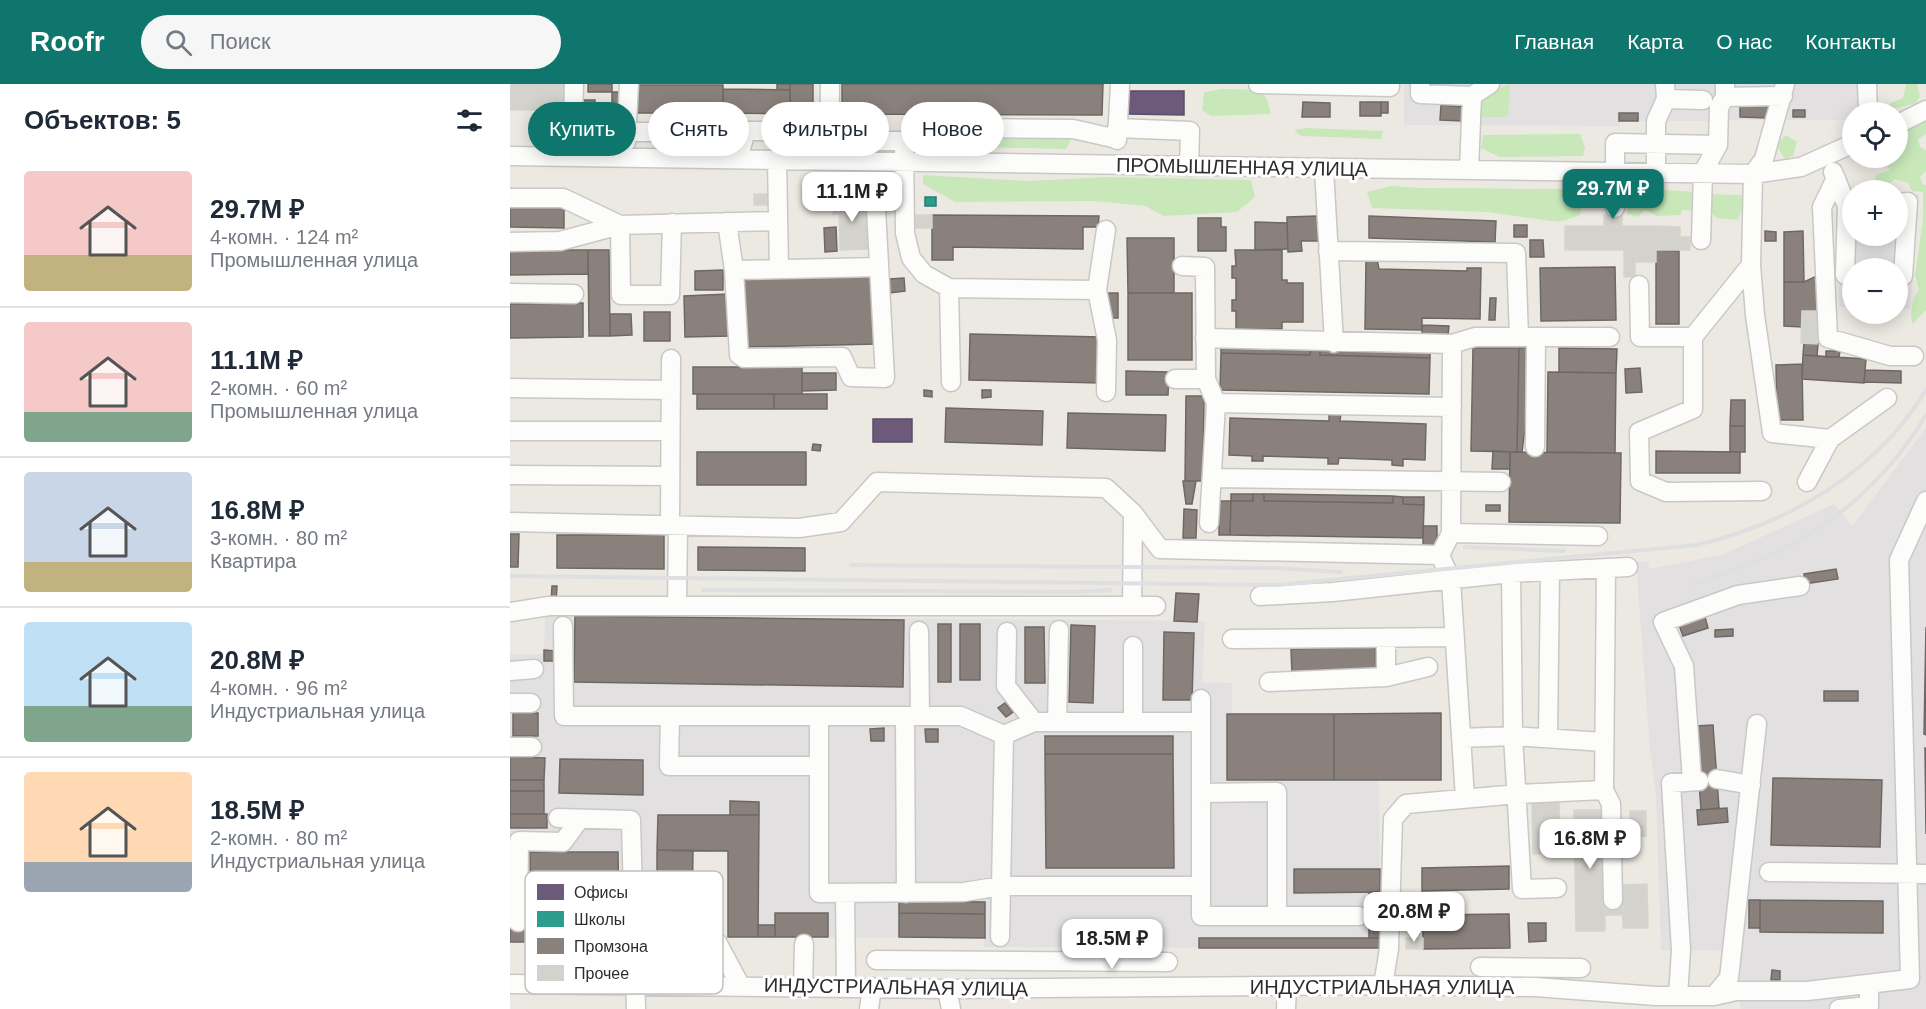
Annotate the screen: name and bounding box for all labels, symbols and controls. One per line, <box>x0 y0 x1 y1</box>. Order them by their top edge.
search box <box>141 15 561 69</box>
text: Roofr <box>30 26 105 57</box>
icon: search <box>162 26 195 59</box>
text: Поиск <box>210 29 271 54</box>
text: Главная <box>1514 30 1594 53</box>
text: Карта <box>1627 30 1683 53</box>
text: О нас <box>1716 30 1772 53</box>
text: Контакты <box>1805 30 1896 53</box>
chip: Купить <box>528 102 636 156</box>
chip: Снять <box>648 102 749 156</box>
chip: Фильтры <box>761 102 889 156</box>
chip: Новое <box>901 102 1004 156</box>
map controls <box>1842 102 1908 324</box>
button: locate <box>1842 102 1908 168</box>
icon: filters <box>453 104 486 137</box>
text: Объектов: 5 <box>24 105 181 135</box>
street label: ПРОМЫШЛЕННАЯ УЛИЦА <box>1116 154 1369 180</box>
pin: 29.7M ₽ <box>1558 169 1668 220</box>
pin: 11.1M ₽ <box>797 172 907 223</box>
text: 29.7M ₽ <box>1577 177 1649 199</box>
text: 11.1M ₽ <box>816 180 888 202</box>
button: + <box>1842 180 1908 246</box>
text: 29.7M ₽ <box>210 194 305 224</box>
icon: home <box>72 195 144 267</box>
text: 4-комн. · 124 m² <box>210 226 358 248</box>
text: Промышленная улица <box>210 249 418 271</box>
button: − <box>1842 258 1908 324</box>
text: 11.1M ₽ <box>210 345 303 375</box>
icon: home <box>72 346 144 418</box>
text: 2-комн. · 60 m² <box>210 377 347 399</box>
text: Промышленная улица <box>210 400 418 422</box>
text: 16.8M ₽ <box>210 495 305 525</box>
icon: home <box>72 496 144 568</box>
text: 3-комн. · 80 m² <box>210 527 347 549</box>
text: Квартира <box>210 550 296 572</box>
text: 20.8M ₽ <box>210 645 305 675</box>
icon: home <box>72 646 144 718</box>
text: 4-комн. · 96 m² <box>210 677 347 699</box>
text: Индустриальная улица <box>210 700 425 722</box>
text: 18.5M ₽ <box>210 795 305 825</box>
icon: home <box>72 796 144 868</box>
pin: 16.8M ₽ <box>1535 819 1645 870</box>
text: 2-комн. · 80 m² <box>210 827 347 849</box>
text: 16.8M ₽ <box>1554 827 1626 849</box>
text: Индустриальная улица <box>210 850 425 872</box>
legend <box>525 871 723 994</box>
text: Офисы <box>574 884 628 901</box>
pin: 20.8M ₽ <box>1359 892 1469 943</box>
text: 20.8M ₽ <box>1378 900 1450 922</box>
text: Школы <box>574 911 625 928</box>
pin: 18.5M ₽ <box>1057 919 1167 970</box>
text: 18.5M ₽ <box>1076 927 1148 949</box>
text: Промзона <box>574 938 648 955</box>
text: Прочее <box>574 965 629 982</box>
street label: ИНДУСТРИАЛЬНАЯ УЛИЦА <box>764 974 1029 1000</box>
street label: ИНДУСТРИАЛЬНАЯ УЛИЦА <box>1250 976 1515 998</box>

